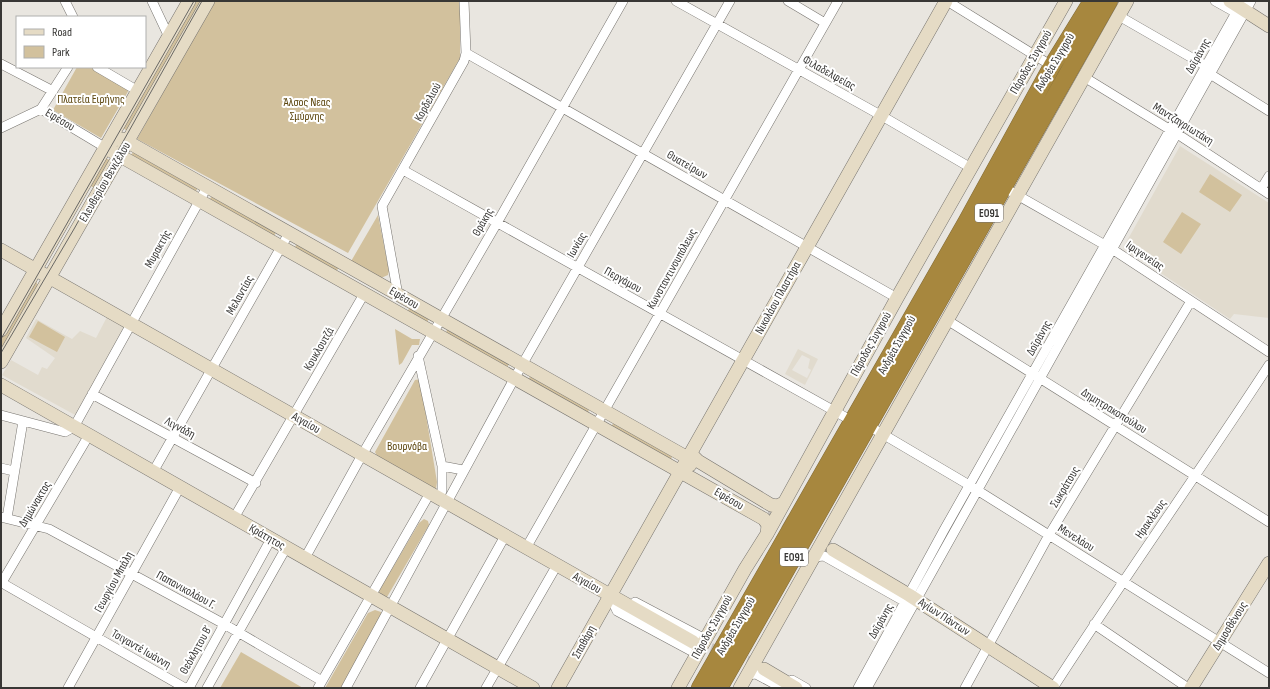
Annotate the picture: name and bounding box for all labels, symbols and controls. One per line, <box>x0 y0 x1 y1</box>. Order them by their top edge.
legend <box>16 16 146 68</box>
text: Road <box>52 25 72 40</box>
street label: Πάροδος Συγγρού <box>1007 27 1055 97</box>
street label: Ανδρέα Συγγρού <box>1031 30 1078 95</box>
street label: Δοϊράνης <box>1182 35 1214 76</box>
text: Park <box>52 45 70 60</box>
street label: Φιλαδελφείας <box>800 52 858 94</box>
street label: Κορδελιού <box>411 80 445 124</box>
park label: Πλατεία Ειρήνης <box>57 92 125 107</box>
park label: Άλσος Νεας Σμύρνης <box>283 95 331 124</box>
street label: Μαντζαγριωτάκη <box>1150 99 1216 149</box>
street label: Εφέσου <box>43 105 77 135</box>
street label: Ελευθερίου Βενιζέλου <box>76 139 134 225</box>
street label: Θυατείρων <box>664 147 710 183</box>
road number: ΕΟ91 <box>975 204 1003 222</box>
street label: Θράκης <box>469 205 497 239</box>
street label: Κωνσταντινουπόλεως <box>644 226 700 312</box>
street label: Μυρακτής <box>141 227 175 271</box>
street label: Ιωνίας <box>564 229 590 260</box>
street label: Ιφιγενείας <box>1123 238 1167 274</box>
street label: Νικολάου Πλαστήρα <box>752 259 804 337</box>
street label: Περγάμου <box>602 264 644 296</box>
street label: Μελαντίας <box>223 272 257 317</box>
street label: Εφέσου <box>387 284 421 312</box>
street label: Πάροδος Συγγρού <box>847 309 895 379</box>
street label: Ανδρέα Συγγρού <box>874 313 919 378</box>
street label: Δοϊράνης <box>1023 317 1055 358</box>
street label: Κουκλουτζά <box>301 325 337 373</box>
street label: Δημητρακοπούλου <box>1078 385 1150 437</box>
street label: Αιγαίου <box>288 408 323 437</box>
street label: Λιγνάδη <box>161 413 198 442</box>
park label: Βουρνόβα <box>387 439 427 454</box>
street label: Σωκράτους <box>1047 463 1083 510</box>
street label: Δημώνακτος <box>15 478 55 530</box>
street label: Εφέσου <box>712 485 746 513</box>
street label: Ηρακλέους <box>1132 496 1170 542</box>
street label: Κράτητος <box>246 521 288 553</box>
street label: Μενελάου <box>1055 521 1097 555</box>
road number: ΕΟ91 <box>780 548 808 566</box>
street label: Γεωργίου Μπάλη <box>91 549 137 615</box>
street label: Παπανικολάου Γ. <box>154 568 218 612</box>
street label: Αιγαίου <box>569 568 604 597</box>
street label: Πάροδος Συγγρού <box>688 592 736 662</box>
street label: Ανδρέα Συγγρού <box>713 594 759 659</box>
street label: Αγίων Πάντων <box>915 594 973 639</box>
street label: Δημοσθένους <box>1209 599 1251 653</box>
street label: Δοϊράνης <box>865 600 897 641</box>
street label: Θεόκλητου Β΄ <box>176 623 216 677</box>
street label: Σπαθάρη <box>569 623 599 661</box>
street label: Τσιγαντέ Ιωάννη <box>108 626 174 672</box>

